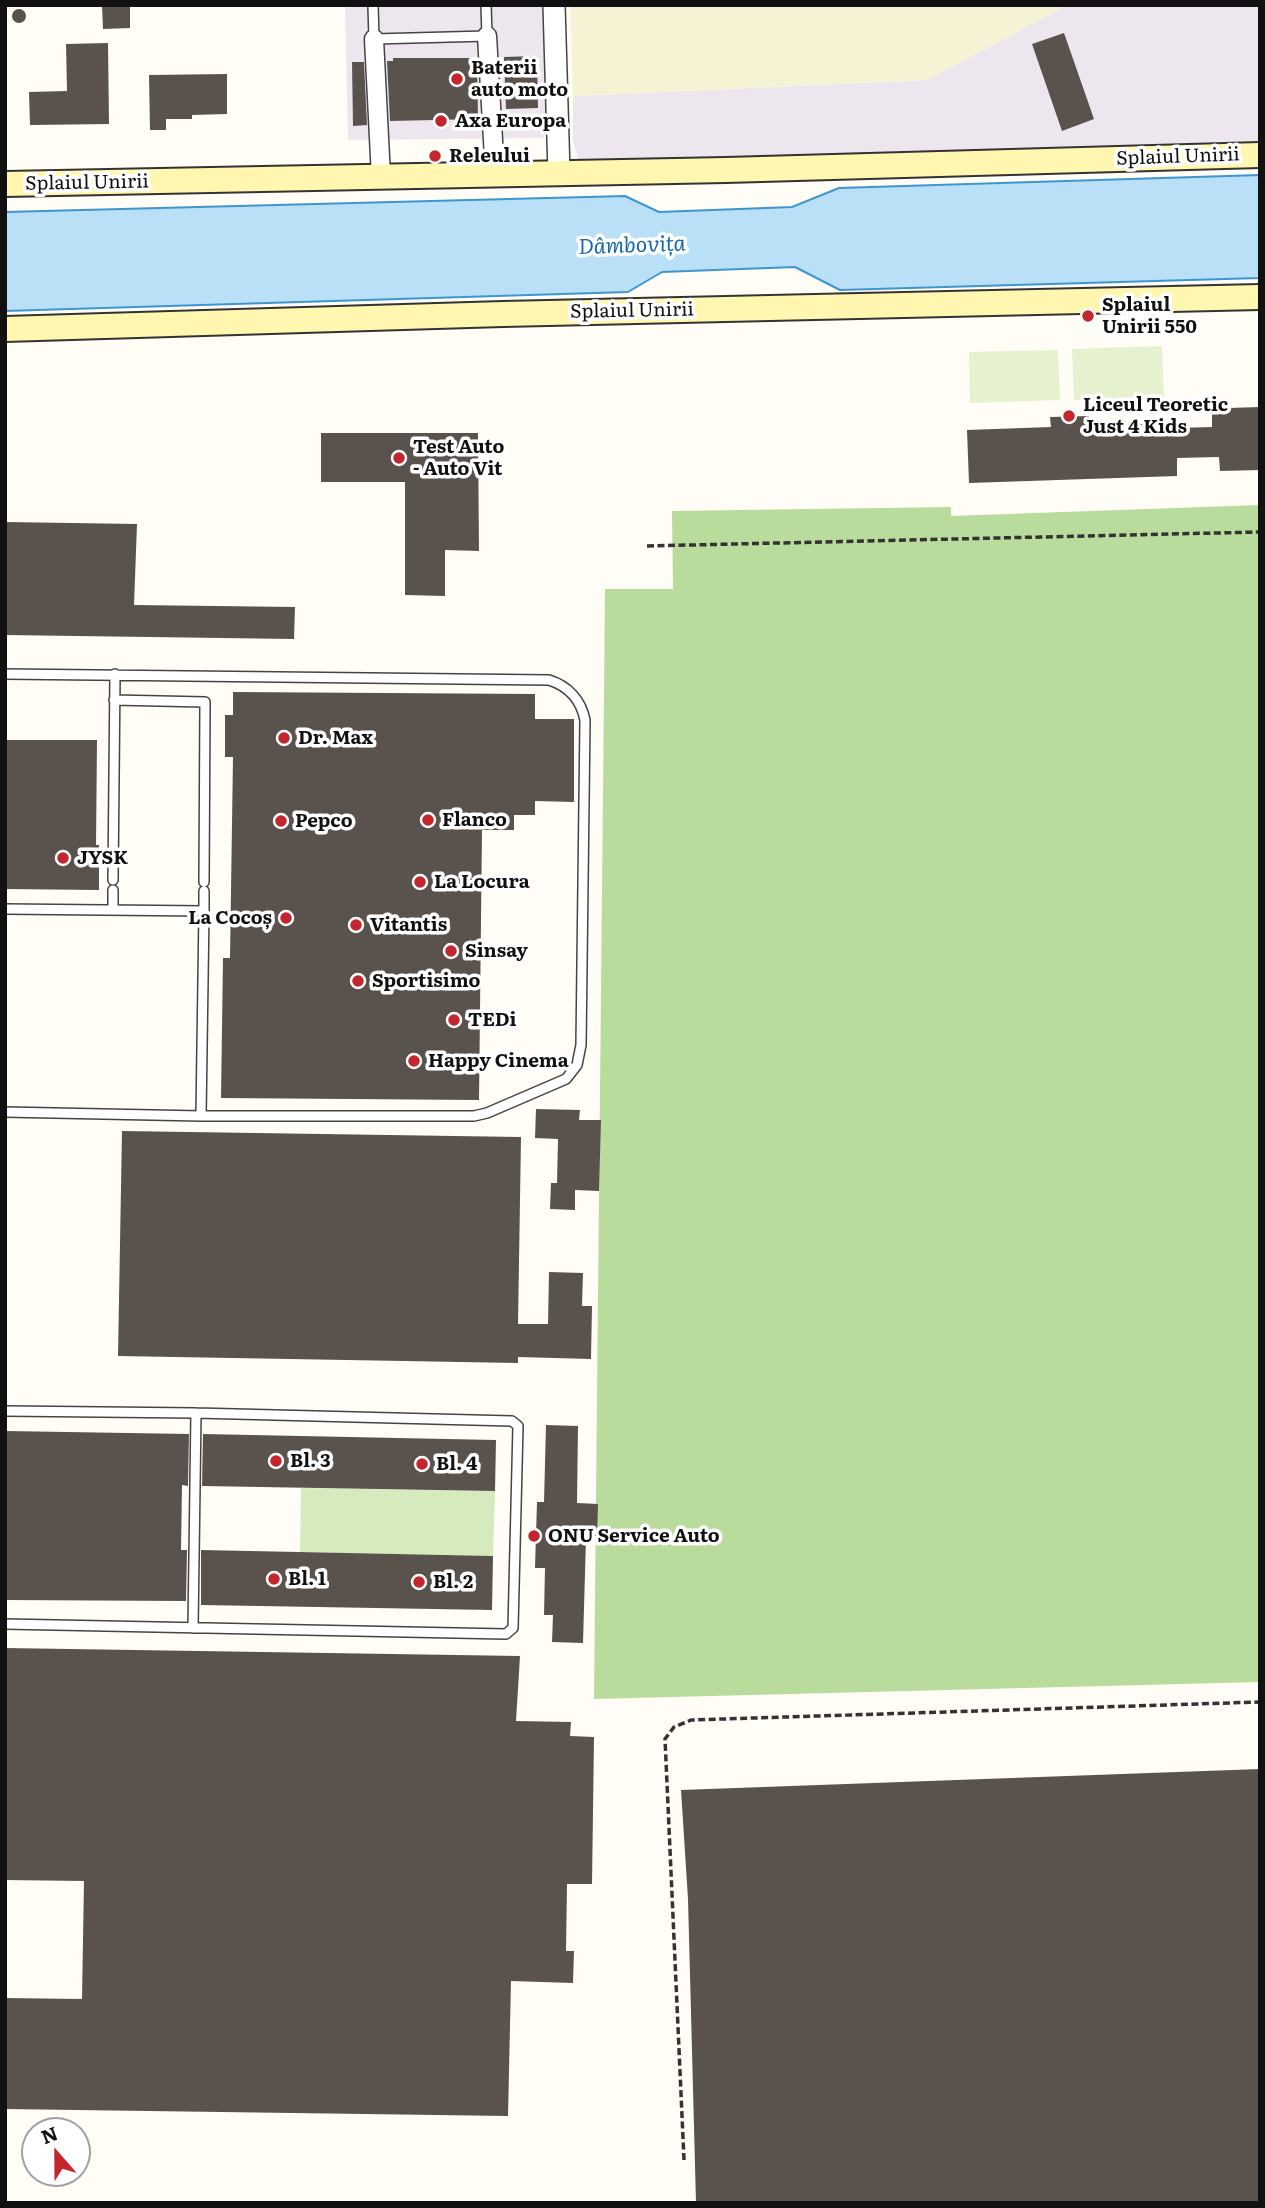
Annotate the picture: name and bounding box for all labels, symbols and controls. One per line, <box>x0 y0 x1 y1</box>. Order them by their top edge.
place label: Baterii auto moto <box>471 57 568 101</box>
marker: Baterii auto moto <box>449 71 465 87</box>
place label: Axa Europa <box>455 110 566 132</box>
marker: Axa Europa <box>433 113 449 129</box>
street label: Splaiul Unirii <box>1116 143 1240 171</box>
place label: Releului <box>449 145 530 167</box>
marker: Releului <box>427 148 443 164</box>
street label: Splaiul Unirii <box>25 171 149 195</box>
water label: Dâmbovița <box>578 232 686 260</box>
place label: Splaiul Unirii 550 <box>1102 294 1197 338</box>
street label: Splaiul Unirii <box>570 299 694 323</box>
marker: Splaiul Unirii 550 <box>1080 308 1096 324</box>
place label: Liceul Teoretic Just 4 Kids <box>1083 394 1228 438</box>
marker: Liceul Teoretic Just 4 Kids <box>1061 408 1077 424</box>
place label: Test Auto - Auto Vit <box>413 436 504 480</box>
marker: Test Auto - Auto Vit <box>391 450 407 466</box>
place label: Dr. Max <box>298 727 373 749</box>
marker: Dr. Max <box>276 730 292 746</box>
place label: Flanco <box>442 809 507 831</box>
place label: Pepco <box>295 810 352 832</box>
marker: Flanco <box>420 812 436 828</box>
marker: Pepco <box>273 813 289 829</box>
place label: JYSK <box>77 847 128 869</box>
marker: JYSK <box>55 850 71 866</box>
place label: La Locura <box>434 871 530 893</box>
marker: La Locura <box>412 874 428 890</box>
place label: La Cocoș <box>188 907 272 929</box>
marker: La Cocoș <box>278 910 294 926</box>
place label: Vitantis <box>370 914 447 936</box>
marker: Vitantis <box>348 917 364 933</box>
place label: Sinsay <box>465 940 528 962</box>
marker: Sinsay <box>443 943 459 959</box>
place label: Sportisimo <box>372 970 480 992</box>
marker: Sportisimo <box>350 973 366 989</box>
place label: TEDi <box>468 1009 517 1031</box>
marker: TEDi <box>446 1012 462 1028</box>
place label: Happy Cinema <box>428 1050 569 1072</box>
marker: Happy Cinema <box>406 1053 422 1069</box>
place label: Bl. 3 <box>290 1450 331 1472</box>
marker: Bl. 3 <box>268 1453 284 1469</box>
place label: Bl. 4 <box>436 1453 478 1475</box>
marker: Bl. 4 <box>414 1456 430 1472</box>
place label: ONU Service Auto <box>548 1525 720 1547</box>
marker: ONU Service Auto <box>526 1528 542 1544</box>
place label: Bl. 1 <box>288 1568 326 1590</box>
marker: Bl. 1 <box>266 1571 282 1587</box>
place label: Bl. 2 <box>433 1571 473 1593</box>
marker: Bl. 2 <box>411 1574 427 1590</box>
north arrow <box>21 2117 91 2187</box>
text: N <box>37 2118 62 2150</box>

